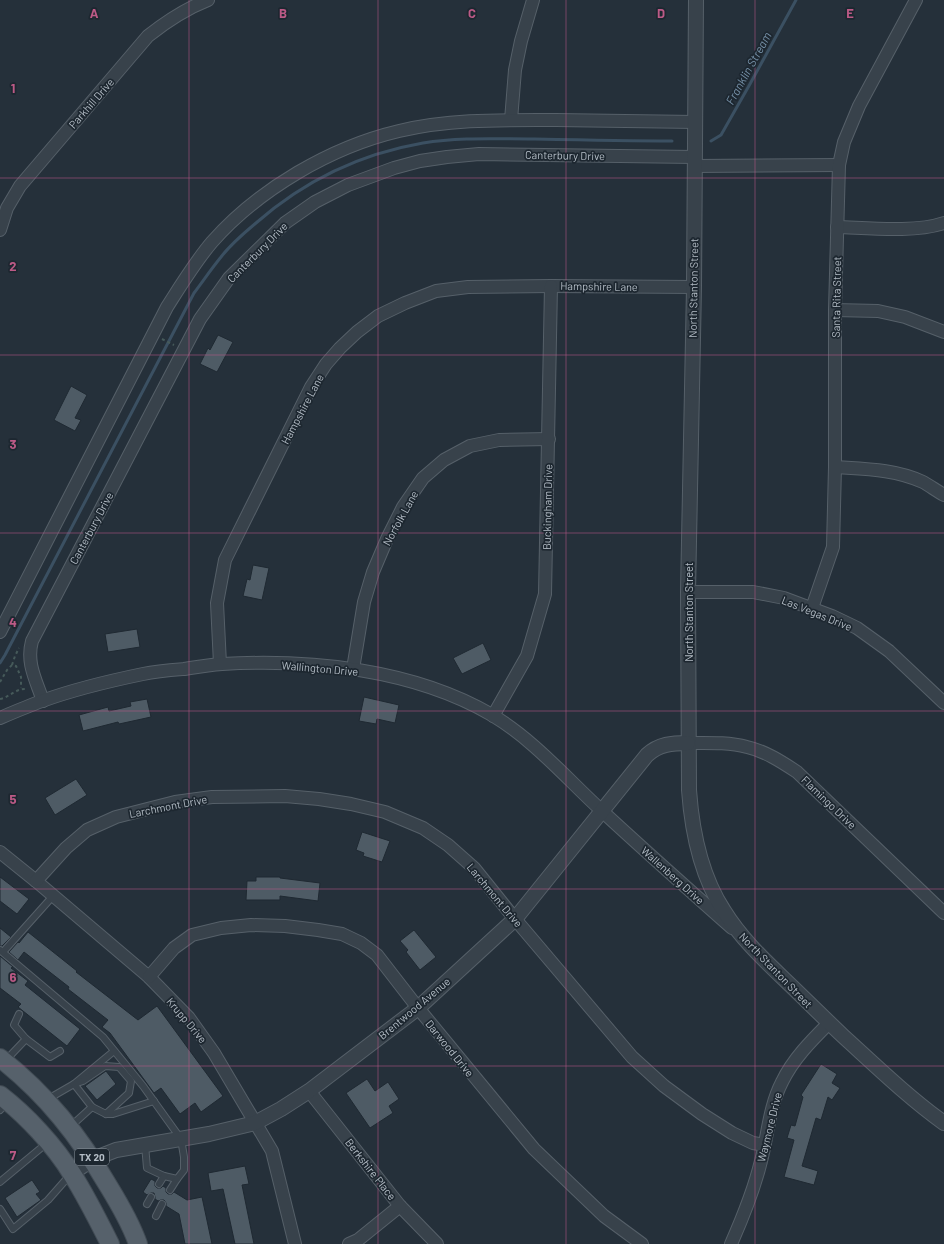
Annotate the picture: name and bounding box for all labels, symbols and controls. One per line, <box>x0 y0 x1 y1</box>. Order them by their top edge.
text: A <box>90 5 99 21</box>
text: B <box>279 5 287 21</box>
text: C <box>468 5 476 21</box>
text: D <box>657 5 665 21</box>
text: E <box>846 5 854 21</box>
water label: Franklin Stream <box>722 29 774 107</box>
street label: Parkhill Drive <box>66 75 116 131</box>
text: 1 <box>11 80 15 96</box>
street label: Canterbury Drive <box>525 148 605 162</box>
street label: Canterbury Drive <box>224 219 290 285</box>
street label: North Stanton Street <box>686 238 700 338</box>
street label: Santa Rita Street <box>829 256 843 338</box>
text: 2 <box>9 258 17 274</box>
street label: Hampshire Lane <box>560 279 638 293</box>
street label: Hampshire Lane <box>278 372 326 446</box>
text: 3 <box>9 436 17 452</box>
street label: Buckingham Drive <box>540 464 554 550</box>
street label: Norfolk Lane <box>380 488 420 548</box>
street label: Canterbury Drive <box>67 490 116 566</box>
street label: North Stanton Street <box>682 562 695 662</box>
street label: Las Vegas Drive <box>780 593 854 633</box>
text: 4 <box>9 614 17 630</box>
street label: Wallington Drive <box>281 658 359 678</box>
street label: Flamingo Drive <box>799 773 859 831</box>
text: 5 <box>9 791 17 807</box>
street label: Larchmont Drive <box>128 792 208 820</box>
street label: Wallenberg Drive <box>639 843 707 907</box>
street label: Larchmont Drive <box>465 861 525 930</box>
street label: North Stanton Street <box>737 930 815 1010</box>
text: 6 <box>10 969 17 985</box>
street label: Brentwood Avenue <box>376 974 453 1042</box>
street label: Krupp Drive <box>164 995 210 1046</box>
street label: Darwood Drive <box>423 1017 477 1079</box>
street label: Waymore Drive <box>754 1091 784 1163</box>
street label: Berkshire Place <box>343 1136 399 1202</box>
text: 7 <box>10 1147 17 1163</box>
road number: TX 20 <box>75 1149 109 1165</box>

